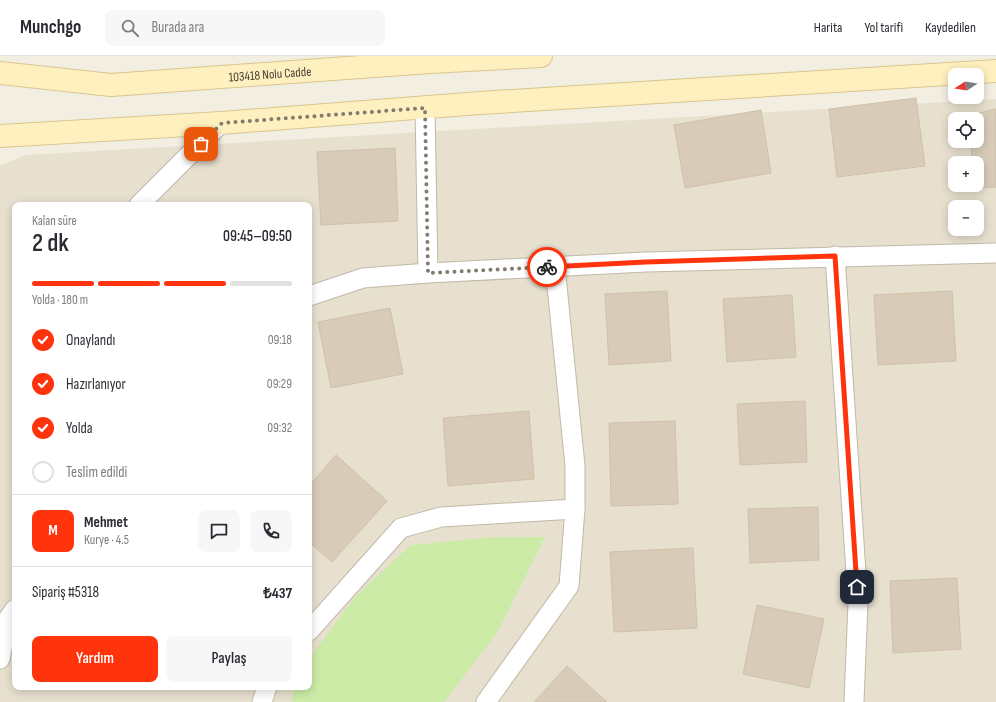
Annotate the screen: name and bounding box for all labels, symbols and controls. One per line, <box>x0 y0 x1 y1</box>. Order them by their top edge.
search box <box>105 10 385 46</box>
text: Munchgo <box>20 16 81 39</box>
icon: search <box>119 17 141 39</box>
text: Burada ara <box>151 18 204 37</box>
text: Harita <box>814 19 842 36</box>
text: Yol tarifi <box>864 19 903 36</box>
text: Kaydedilen <box>925 19 976 36</box>
street label: 103418 Nolu Cadde <box>228 64 312 85</box>
north arrow <box>948 68 984 104</box>
map controls <box>948 68 984 236</box>
button: locate <box>948 112 984 148</box>
pin <box>184 127 218 161</box>
icon: bag <box>190 133 212 155</box>
button: + <box>948 156 984 192</box>
button: − <box>948 200 984 236</box>
text: Kalan süre <box>32 213 77 229</box>
text: 09:45–09:50 <box>223 227 292 246</box>
text: 2 dk <box>32 228 69 259</box>
courier <box>527 247 567 287</box>
icon: bike <box>536 256 558 278</box>
text: Yolda · 180 m <box>32 292 88 308</box>
icon: check <box>32 329 54 351</box>
text: Onaylandı <box>66 331 115 350</box>
text: 09:18 <box>268 332 292 348</box>
icon: check <box>32 373 54 395</box>
text: Hazırlanıyor <box>66 375 126 394</box>
text: 09:29 <box>267 376 292 392</box>
icon: check <box>32 417 54 439</box>
text: Yolda <box>66 419 93 438</box>
text: 09:32 <box>267 420 292 436</box>
text: Teslim edildi <box>66 463 127 482</box>
button: chat <box>198 510 240 552</box>
button: phone <box>250 510 292 552</box>
text: Mehmet <box>84 513 128 532</box>
text: M <box>48 521 58 540</box>
text: Kurye · 4.5 <box>84 532 129 548</box>
pin <box>840 570 874 604</box>
icon: home <box>846 576 868 598</box>
text: Sipariş #5318 <box>32 583 99 602</box>
text: ₺437 <box>263 584 292 603</box>
button: Yardım <box>32 636 158 682</box>
button: Paylaş <box>166 636 292 682</box>

